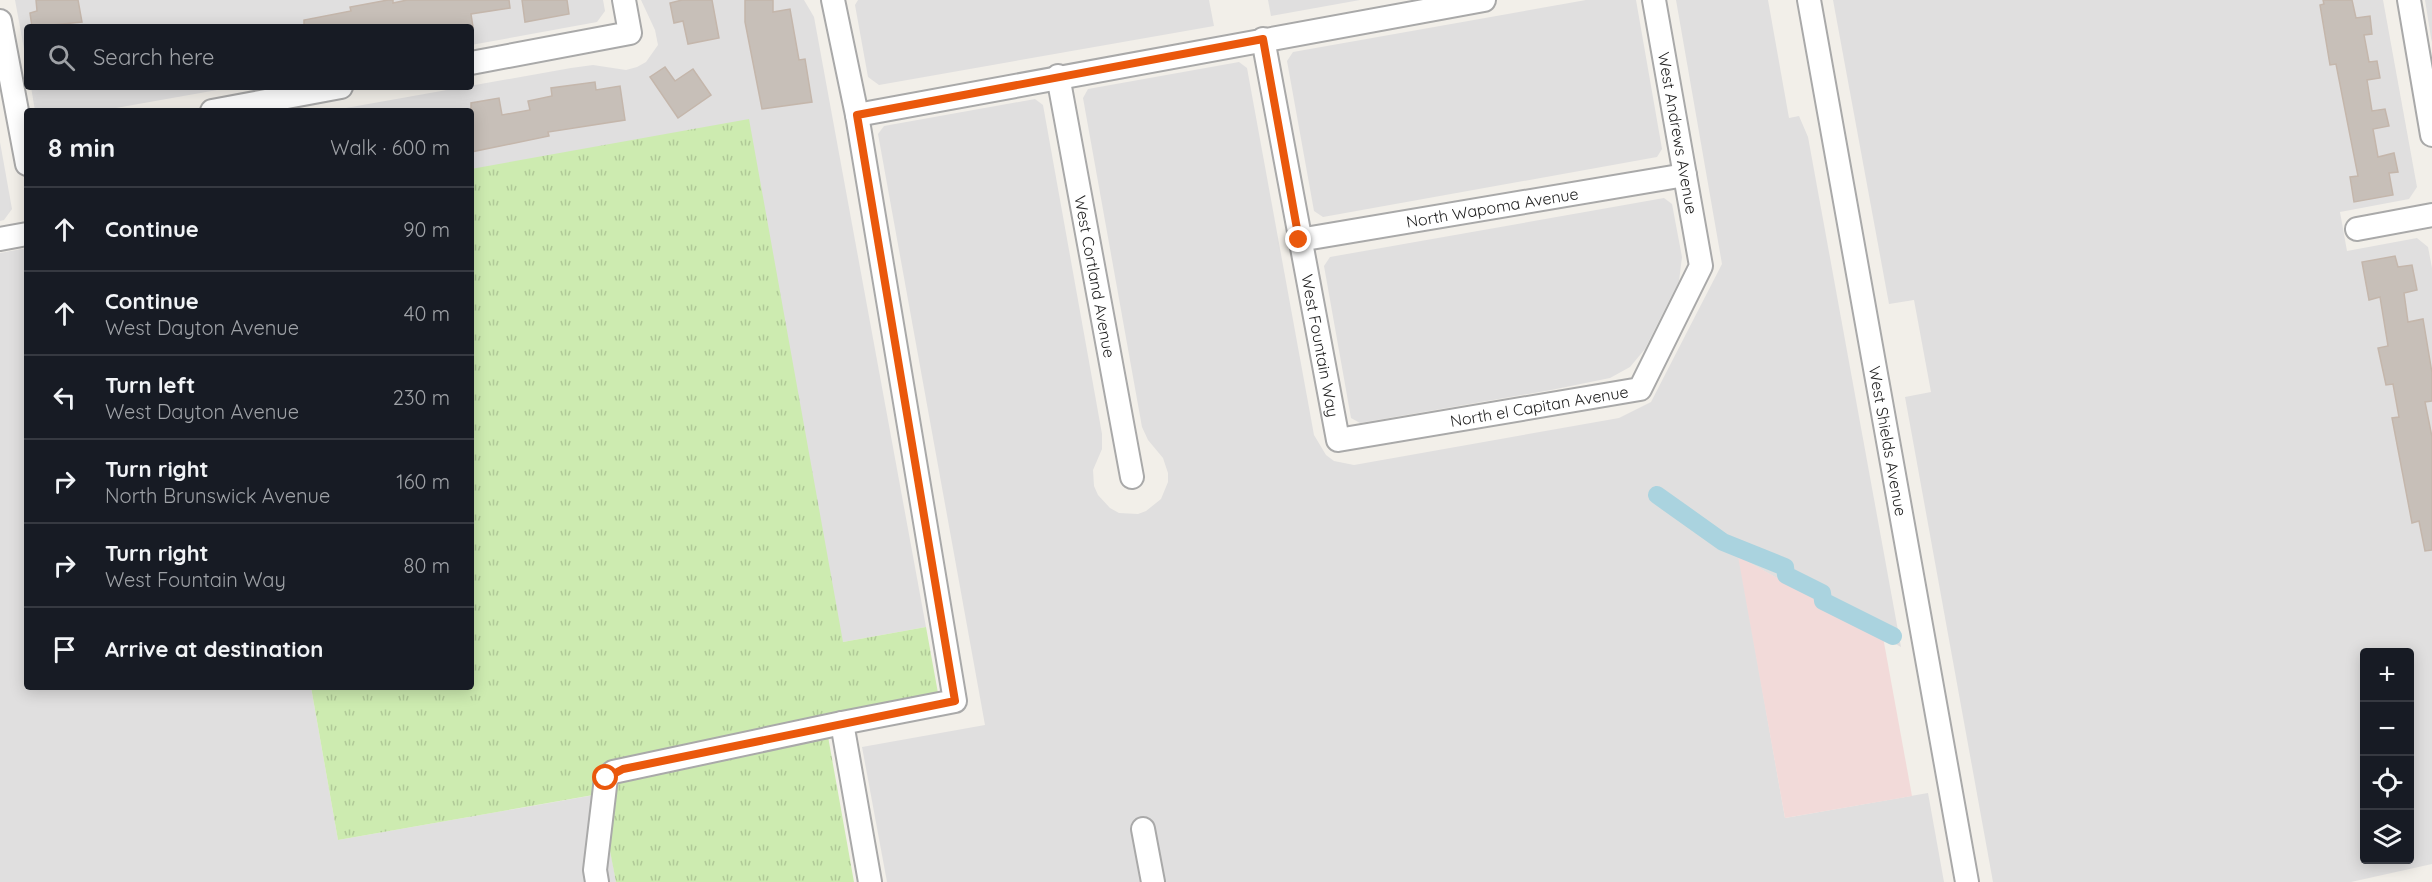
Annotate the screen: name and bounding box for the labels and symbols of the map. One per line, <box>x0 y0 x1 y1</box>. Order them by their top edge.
street label: West Andrews Avenue <box>1654 50 1702 216</box>
street label: North Wapoma Avenue <box>1405 183 1580 232</box>
street label: West Cortland Avenue <box>1070 194 1120 359</box>
route end <box>1285 226 1311 252</box>
street label: West Fountain Way <box>1297 273 1343 419</box>
street label: West Shields Avenue <box>1865 364 1911 518</box>
street label: North el Capitan Avenue <box>1449 381 1630 431</box>
route start <box>592 764 618 790</box>

